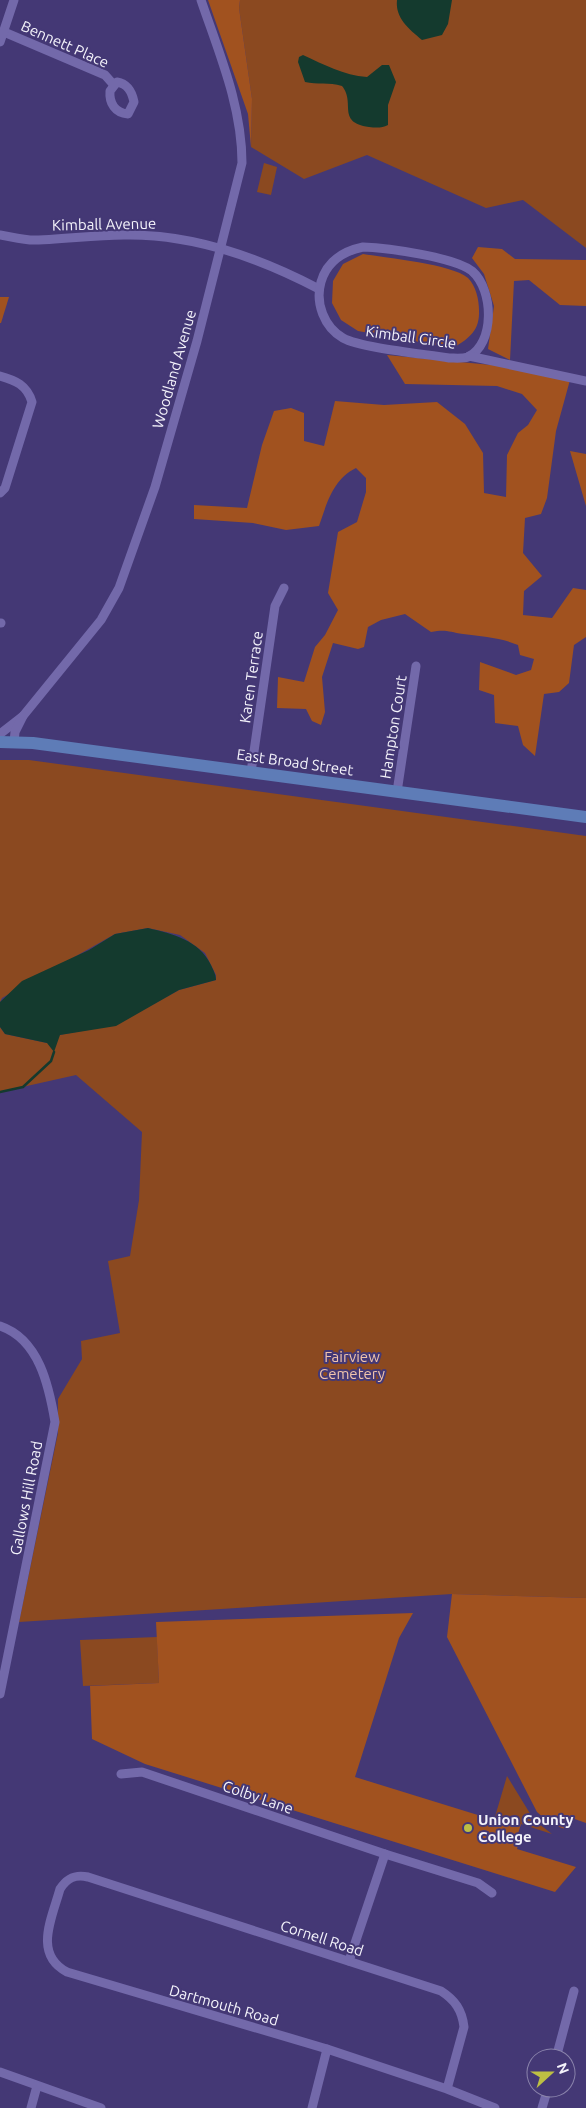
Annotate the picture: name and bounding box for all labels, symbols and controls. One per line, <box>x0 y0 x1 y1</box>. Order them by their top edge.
street label: Bennett Place <box>18 17 112 71</box>
street label: Kimball Avenue <box>52 215 156 233</box>
street label: Woodland Avenue <box>149 308 199 430</box>
street label: Kimball Circle <box>365 322 457 352</box>
street label: Karen Terrace <box>236 630 266 724</box>
street label: Hampton Court <box>376 674 410 780</box>
street label: East Broad Street <box>236 745 355 779</box>
park label: Fairview Cemetery <box>319 1348 385 1382</box>
street label: Gallows Hill Road <box>7 1440 45 1556</box>
street label: Colby Lane <box>220 1777 296 1817</box>
place label: Union County College <box>478 1811 573 1845</box>
marker: Union County College <box>462 1822 474 1834</box>
street label: Cornell Road <box>278 1917 366 1959</box>
street label: Dartmouth Road <box>168 1981 280 2029</box>
north arrow <box>526 2048 576 2098</box>
text: N <box>554 2061 572 2076</box>

